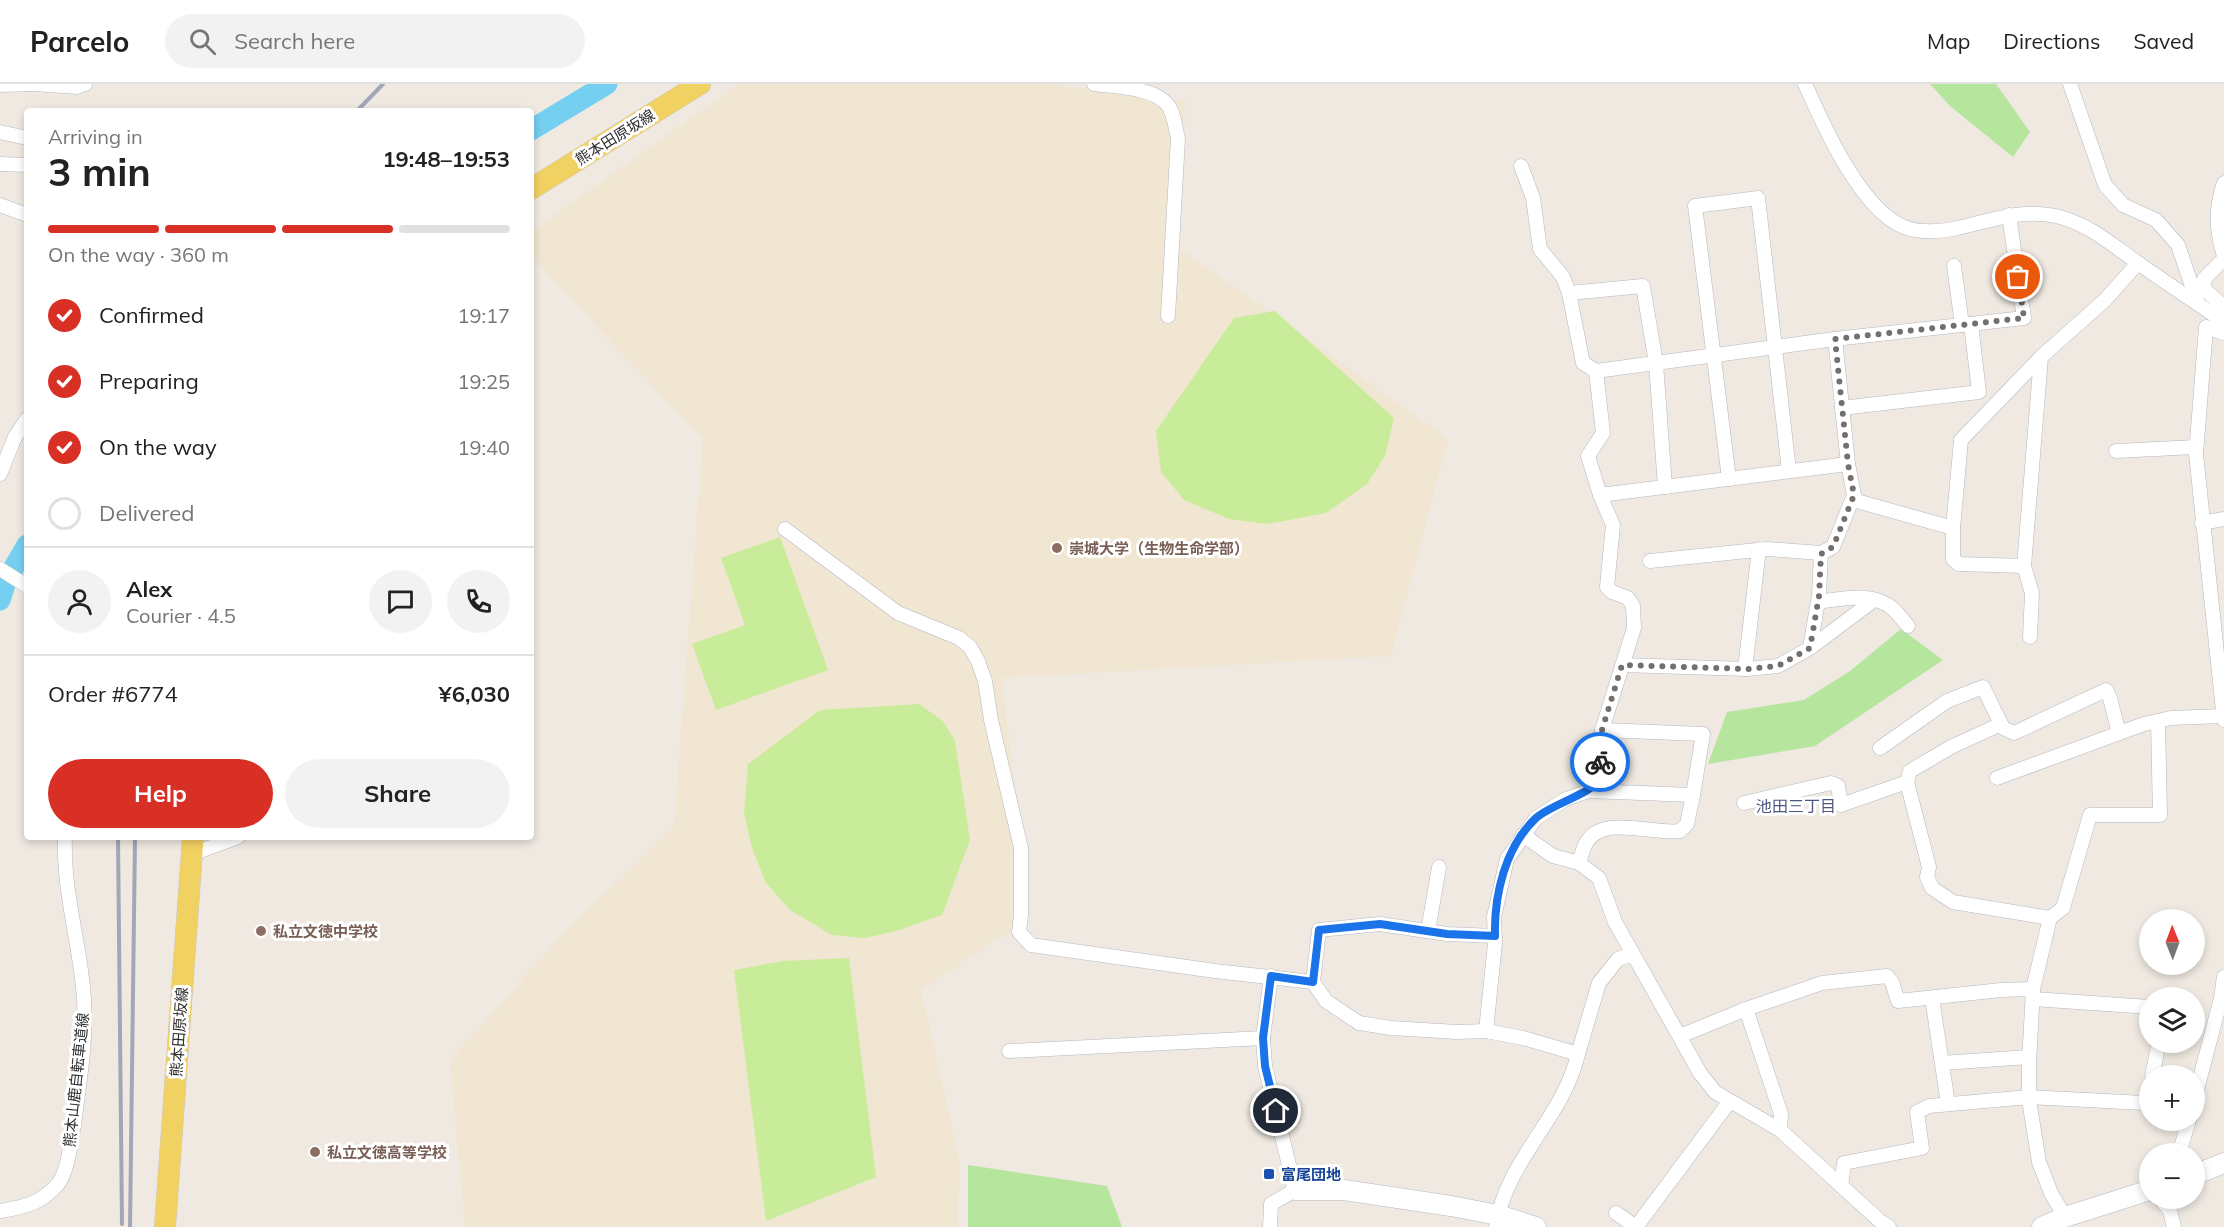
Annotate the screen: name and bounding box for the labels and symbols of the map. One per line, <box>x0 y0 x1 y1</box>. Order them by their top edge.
street label: 熊本田原坂線 <box>572 105 658 169</box>
pin <box>1992 251 2043 302</box>
place label: 崇城大学（生物生命学部） <box>1069 539 1249 558</box>
marker: 崇城大学（生物生命学部） <box>1050 541 1064 555</box>
courier <box>1570 732 1630 792</box>
district label: 池田三丁目 <box>1756 796 1836 816</box>
north arrow <box>2139 909 2205 975</box>
place label: 私立文徳中学校 <box>273 922 378 941</box>
marker: 私立文徳中学校 <box>254 924 268 938</box>
street label: 熊本田原坂線 <box>166 986 192 1078</box>
street label: 熊本山鹿自転車道線 <box>59 1012 93 1148</box>
pin <box>1250 1085 1301 1136</box>
place label: 私立文徳高等学校 <box>327 1143 447 1162</box>
marker: 私立文徳高等学校 <box>308 1145 322 1159</box>
place label: 富尾団地 <box>1281 1165 1341 1184</box>
marker: 富尾団地 <box>1262 1167 1276 1181</box>

